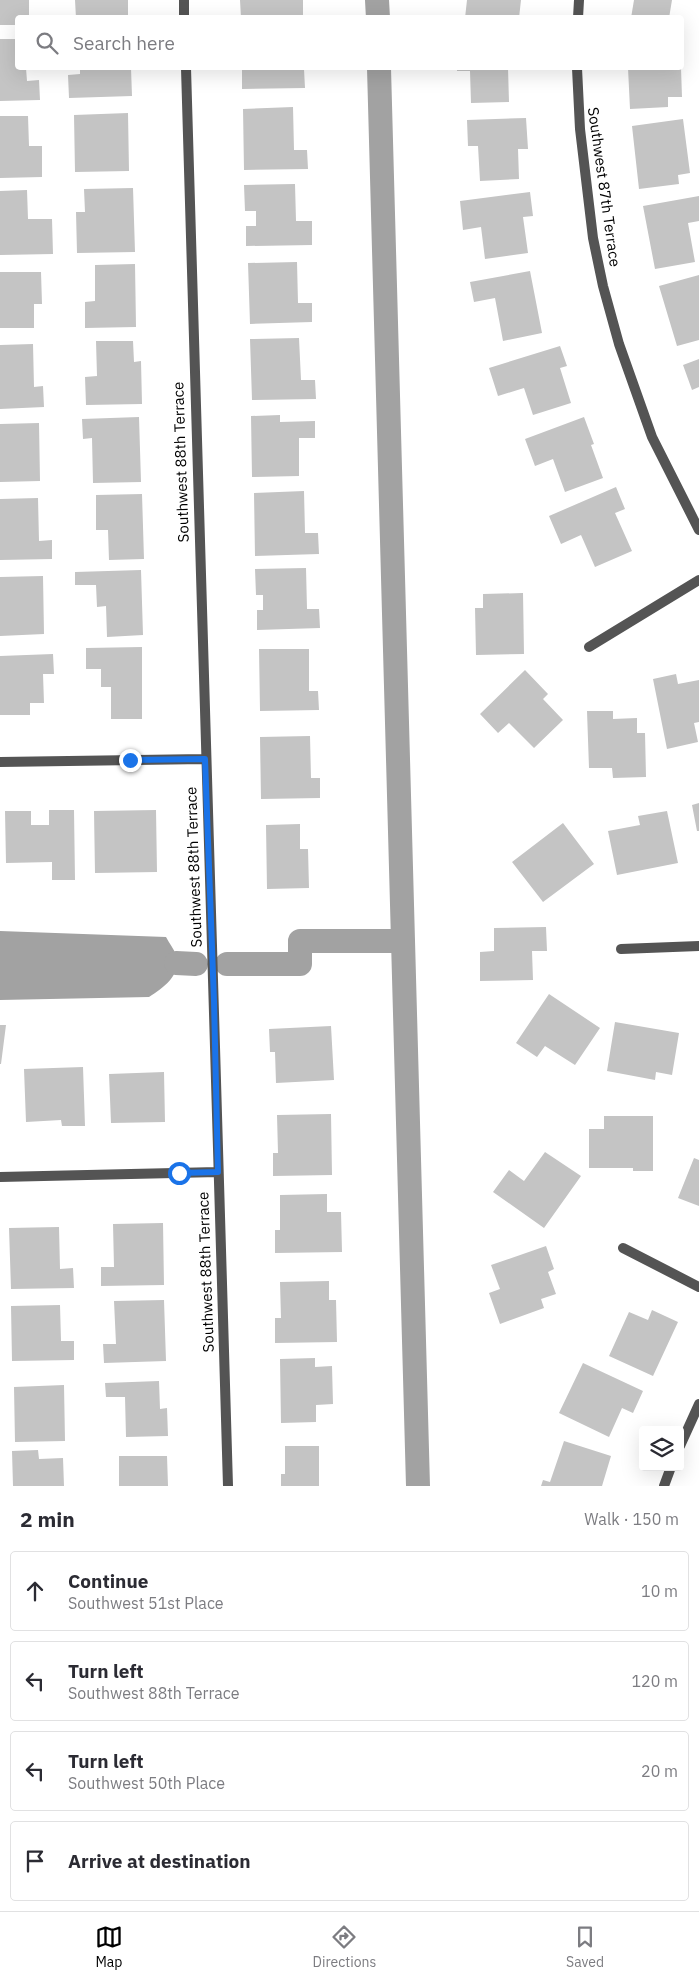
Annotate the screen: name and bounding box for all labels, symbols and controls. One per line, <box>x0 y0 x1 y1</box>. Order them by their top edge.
search box <box>15 15 684 70</box>
icon: search <box>33 29 61 57</box>
text: Search here <box>73 31 175 55</box>
street label: Southwest 87th Terrace <box>584 106 625 268</box>
street label: Southwest 88th Terrace <box>168 381 193 543</box>
route end <box>119 749 142 772</box>
street label: Southwest 88th Terrace <box>181 786 206 948</box>
route start <box>168 1162 191 1185</box>
street label: Southwest 88th Terrace <box>193 1191 218 1353</box>
map controls <box>639 1426 684 1471</box>
button: layers <box>639 1426 684 1471</box>
text: 2 min <box>20 1505 75 1533</box>
text: Walk · 150 m <box>584 1509 679 1529</box>
text: Continue <box>68 1569 148 1593</box>
icon: ahead <box>21 1577 49 1605</box>
text: 10 m <box>641 1581 678 1601</box>
text: Southwest 51st Place <box>68 1593 224 1613</box>
text: Turn left <box>68 1659 144 1683</box>
icon: left <box>21 1667 49 1695</box>
text: 120 m <box>631 1671 678 1691</box>
text: Southwest 88th Terrace <box>68 1683 240 1703</box>
text: Turn left <box>68 1749 144 1773</box>
icon: left <box>21 1757 49 1785</box>
text: 20 m <box>641 1761 678 1781</box>
text: Southwest 50th Place <box>68 1773 225 1793</box>
icon: arrive <box>21 1847 49 1875</box>
text: Arrive at destination <box>68 1849 251 1873</box>
tab: Map <box>95 1923 123 1971</box>
tab: Directions <box>313 1923 376 1971</box>
tab: Saved <box>566 1923 604 1971</box>

